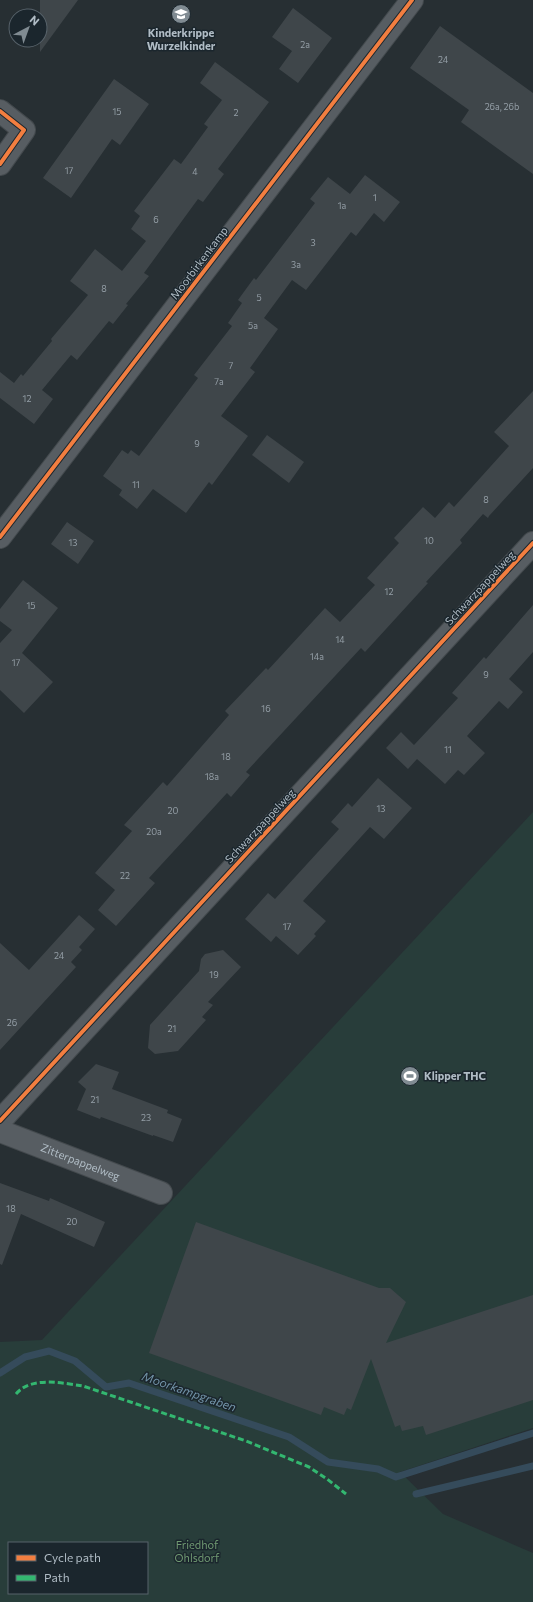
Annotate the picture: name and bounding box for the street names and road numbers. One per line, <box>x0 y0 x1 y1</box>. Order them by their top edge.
street label: Moorbirkenkamp <box>167 224 230 302</box>
street label: Schwarzpappelweg <box>442 548 517 627</box>
street label: Schwarzpappelweg <box>222 786 297 865</box>
street label: Zitterpappelweg <box>39 1140 122 1183</box>

